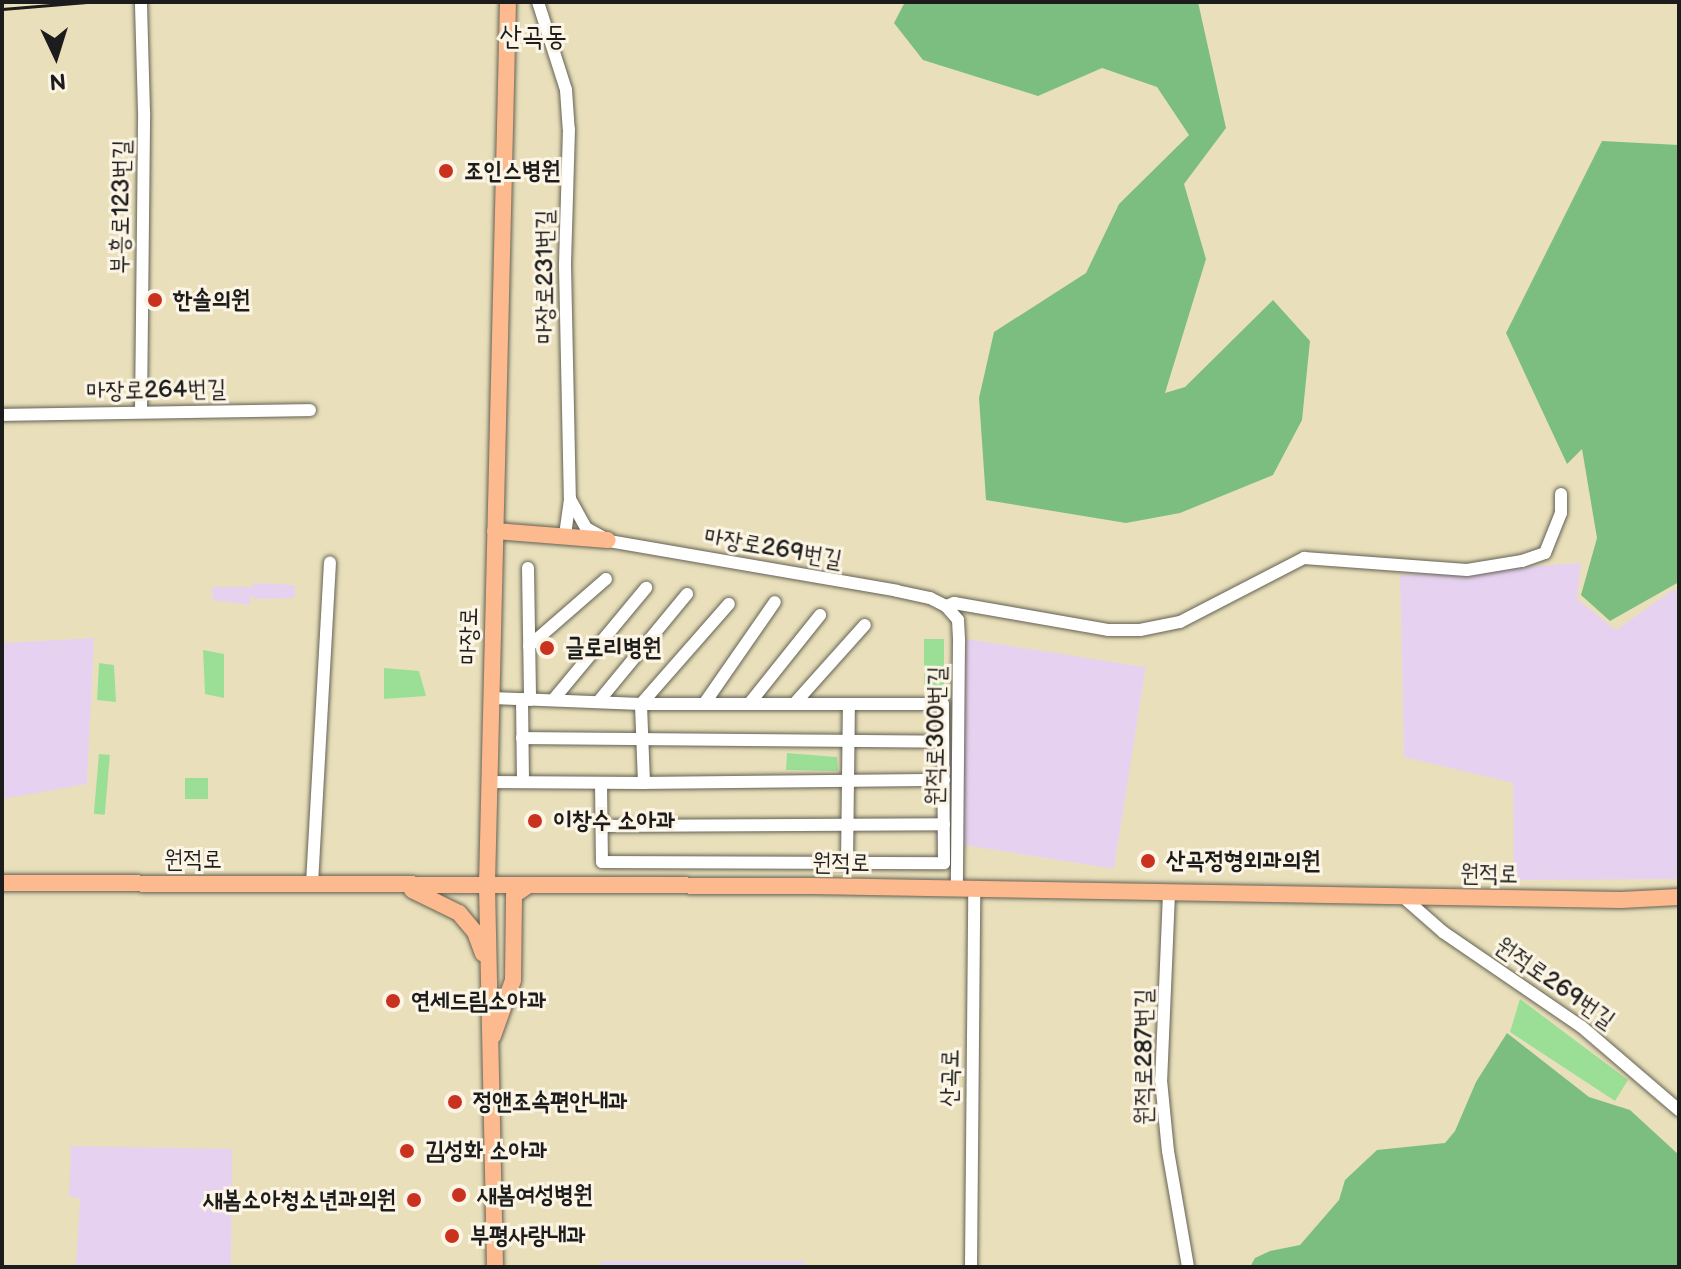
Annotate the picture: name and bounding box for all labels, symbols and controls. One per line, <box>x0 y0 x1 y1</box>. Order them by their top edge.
north arrow <box>16 16 96 96</box>
district label: 산곡동 <box>499 20 567 54</box>
text: N <box>49 66 67 94</box>
street label: 부흥로123번길 <box>105 140 137 274</box>
place label: 조인스병원 <box>464 157 561 185</box>
marker: 조인스병원 <box>435 160 457 182</box>
street label: 마장로231번길 <box>531 210 559 344</box>
place label: 한솔의원 <box>173 286 250 314</box>
marker: 한솔의원 <box>144 289 166 311</box>
street label: 마장로264번길 <box>86 374 226 406</box>
street label: 마장로269번길 <box>702 522 844 574</box>
street label: 마장로 <box>454 607 484 665</box>
place label: 글로리병원 <box>565 634 662 662</box>
marker: 글로리병원 <box>536 637 558 659</box>
street label: 원적로300번길 <box>920 666 952 806</box>
place label: 이창수 소아과 <box>553 807 675 835</box>
marker: 이창수 소아과 <box>524 810 546 832</box>
street label: 원적로 <box>164 846 222 874</box>
place label: 산곡정형외과의원 <box>1166 847 1320 875</box>
street label: 원적로 <box>812 848 870 878</box>
marker: 산곡정형외과의원 <box>1137 850 1159 872</box>
street label: 원적로 <box>1460 859 1518 889</box>
street label: 원적로269번길 <box>1490 931 1620 1035</box>
place label: 연세드림소아과 <box>411 987 546 1015</box>
street label: 원적로287번길 <box>1130 989 1158 1125</box>
marker: 연세드림소아과 <box>382 990 404 1012</box>
street label: 산곡로 <box>935 1049 965 1107</box>
place label: 정앤조속편안내과 <box>473 1088 628 1116</box>
marker: 정앤조속편안내과 <box>444 1091 466 1113</box>
place label: 김성화 소아과 <box>425 1137 547 1165</box>
marker: 김성화 소아과 <box>396 1140 418 1162</box>
place label: 새봄여성병원 <box>477 1181 593 1209</box>
marker: 새봄여성병원 <box>448 1184 470 1206</box>
place label: 새봄소아청소년과의원 <box>203 1186 396 1214</box>
marker: 새봄소아청소년과의원 <box>403 1189 425 1211</box>
place label: 부평사랑내과 <box>470 1222 586 1250</box>
marker: 부평사랑내과 <box>441 1225 463 1247</box>

